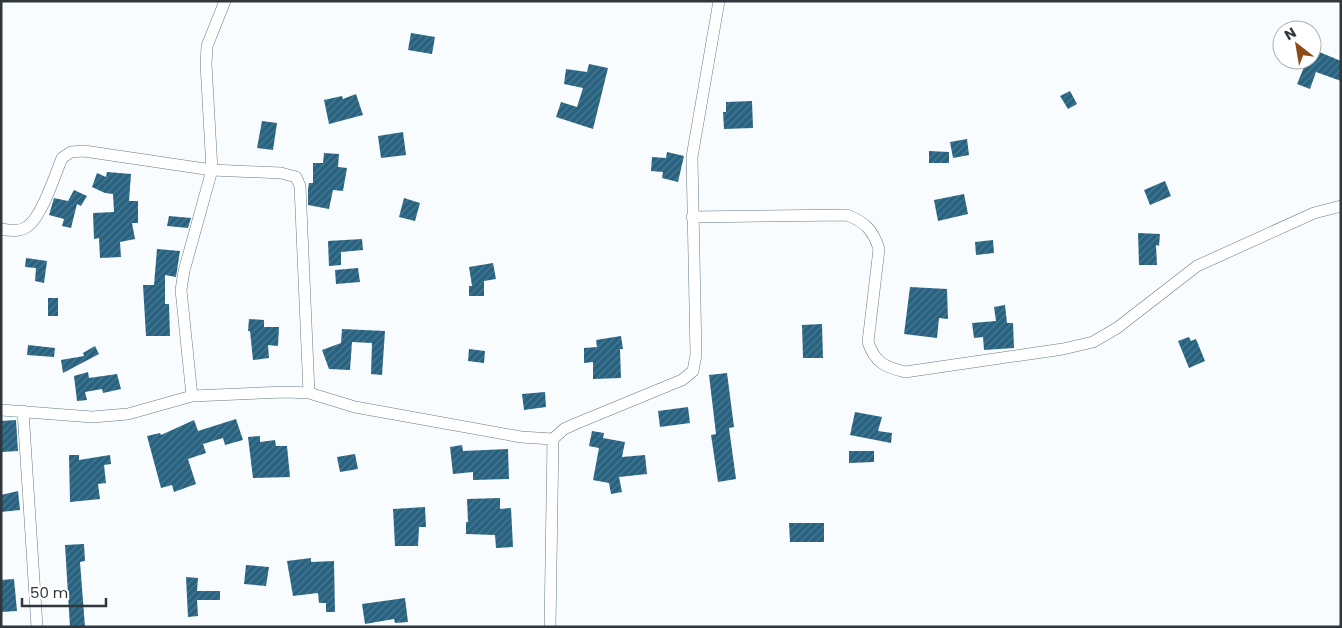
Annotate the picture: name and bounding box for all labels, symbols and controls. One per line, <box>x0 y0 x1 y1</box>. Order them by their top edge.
north arrow <box>1272 20 1322 70</box>
text: N <box>1281 23 1300 45</box>
scale bar <box>22 576 106 608</box>
text: 50 m <box>30 582 68 603</box>

